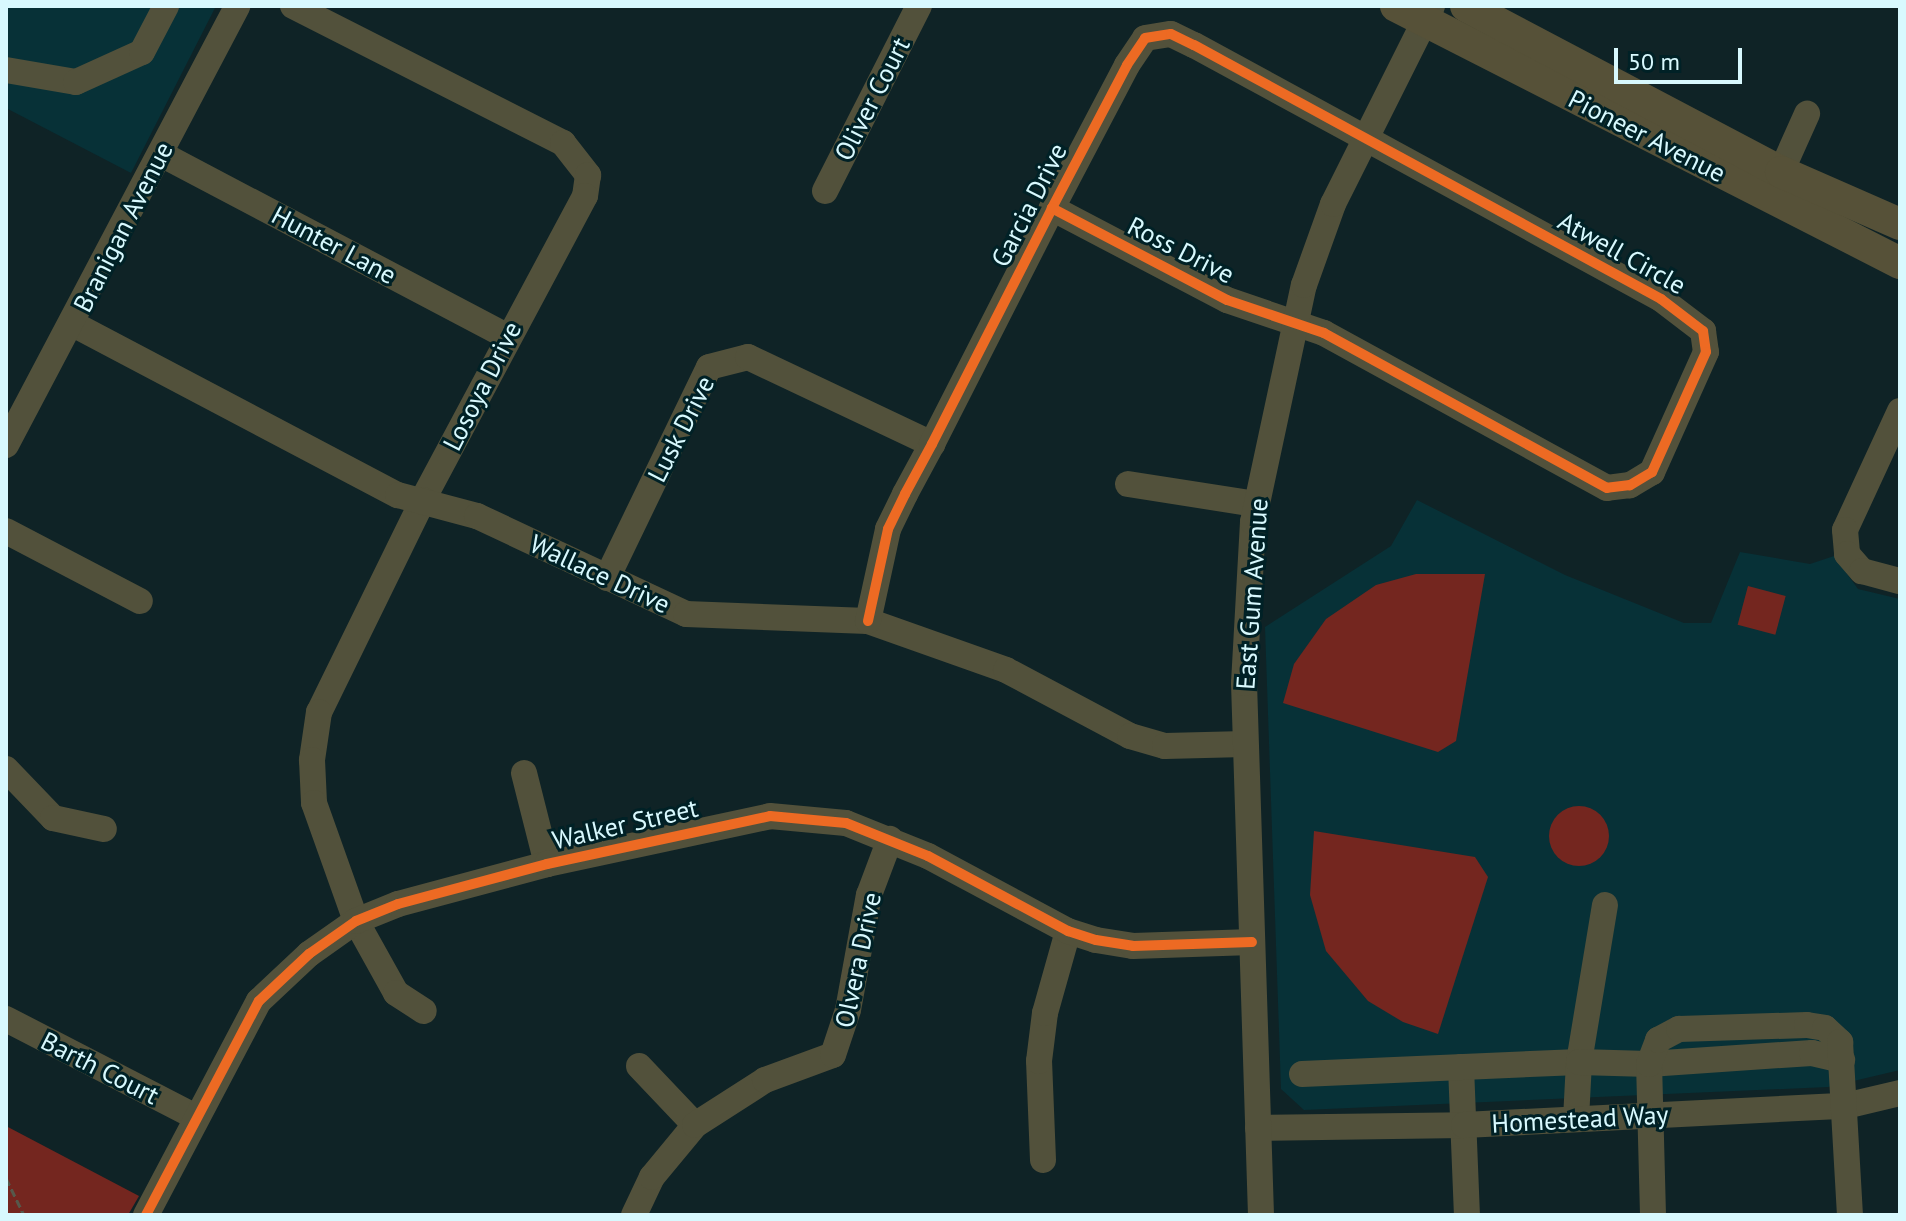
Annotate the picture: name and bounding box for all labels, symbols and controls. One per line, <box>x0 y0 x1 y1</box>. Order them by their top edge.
street label: Oliver Court <box>828 32 916 166</box>
scale bar <box>1618 32 1746 82</box>
text: 50 m <box>1628 46 1680 77</box>
street label: Pioneer Avenue <box>1563 83 1731 189</box>
street label: Branigan Avenue <box>67 136 179 318</box>
street label: Garcia Drive <box>985 138 1073 272</box>
street label: Hunter Lane <box>266 199 402 291</box>
street label: Atwell Circle <box>1553 205 1691 301</box>
street label: Ross Drive <box>1123 210 1239 290</box>
street label: Losoya Drive <box>436 316 528 456</box>
street label: Lusk Drive <box>641 370 721 488</box>
street label: East Gum Avenue <box>1230 497 1274 691</box>
street label: Wallace Drive <box>525 528 675 620</box>
street label: Walker Street <box>549 792 701 856</box>
street label: Olvera Drive <box>828 889 888 1031</box>
street label: Barth Court <box>36 1025 164 1111</box>
street label: Homestead Way <box>1490 1099 1670 1139</box>

